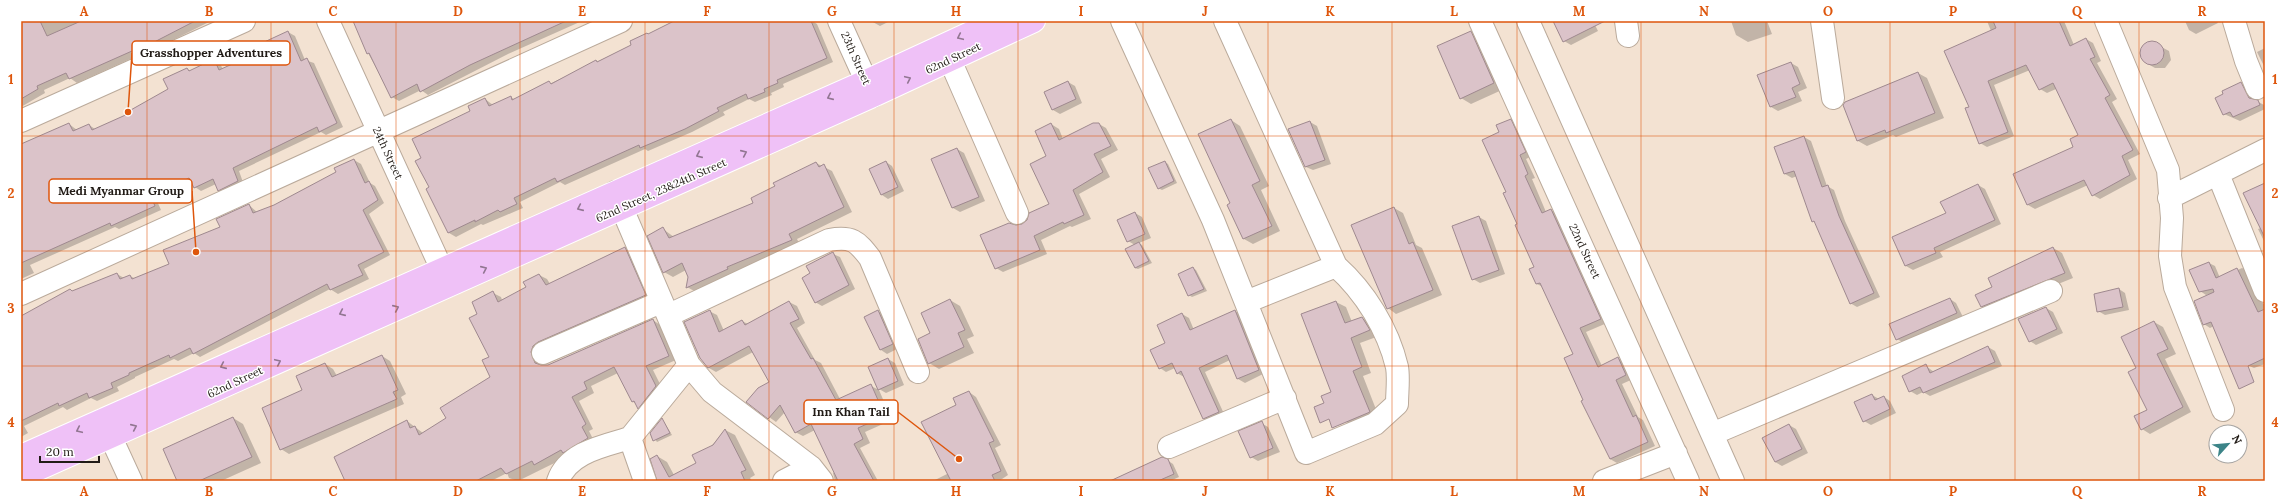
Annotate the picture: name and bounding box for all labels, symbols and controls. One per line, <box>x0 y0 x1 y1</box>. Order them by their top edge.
text: A <box>80 3 89 20</box>
text: B <box>205 3 214 20</box>
text: C <box>329 3 338 20</box>
text: D <box>453 3 463 20</box>
text: E <box>578 3 586 20</box>
text: F <box>703 3 711 20</box>
text: G <box>827 3 837 20</box>
text: H <box>951 3 961 20</box>
text: I <box>1078 3 1084 20</box>
text: J <box>1202 3 1208 20</box>
text: K <box>1325 3 1335 20</box>
text: L <box>1450 3 1458 20</box>
text: M <box>1573 3 1586 20</box>
text: N <box>1699 3 1709 20</box>
text: O <box>1823 3 1833 20</box>
text: P <box>1949 3 1958 20</box>
text: Q <box>2072 3 2083 20</box>
text: R <box>2198 3 2207 20</box>
street label: 23th Street <box>838 29 874 87</box>
one-way arrow <box>957 32 965 40</box>
street label: 62nd Street <box>923 39 984 77</box>
callout: Grasshopper Adventures <box>132 41 290 65</box>
text: Grasshopper Adventures <box>140 45 282 60</box>
text: 1 <box>8 71 14 88</box>
text: 1 <box>2272 71 2278 88</box>
one-way arrow <box>904 76 911 84</box>
one-way arrow <box>827 92 835 100</box>
street label: 24th Street <box>370 124 407 182</box>
one-way arrow <box>695 150 703 158</box>
one-way arrow <box>739 150 747 158</box>
street label: 62nd Street, 23&24th Street <box>594 155 729 225</box>
callout: Medi Myanmar Group <box>49 179 192 203</box>
text: Medi Myanmar Group <box>58 183 184 198</box>
text: 2 <box>8 185 15 202</box>
text: 2 <box>2272 185 2279 202</box>
one-way arrow <box>576 203 584 211</box>
street label: 22nd Street <box>1566 221 1604 281</box>
one-way arrow <box>480 266 488 274</box>
text: 3 <box>7 300 15 317</box>
text: 3 <box>2271 300 2279 317</box>
one-way arrow <box>391 305 399 313</box>
one-way arrow <box>339 308 346 316</box>
one-way arrow <box>273 359 281 367</box>
one-way arrow <box>220 361 228 369</box>
street label: 62nd Street <box>205 363 266 401</box>
callout: Inn Khan Tail <box>804 400 898 424</box>
text: Inn Khan Tail <box>812 404 890 419</box>
text: 4 <box>7 414 15 431</box>
text: 4 <box>2271 414 2279 431</box>
one-way arrow <box>130 424 137 432</box>
north arrow <box>2208 424 2248 464</box>
one-way arrow <box>75 425 83 433</box>
text: N <box>2229 432 2245 447</box>
scale bar <box>40 438 99 464</box>
text: 20 m <box>46 444 74 459</box>
text: A <box>80 483 89 500</box>
text: B <box>205 483 214 500</box>
text: C <box>329 483 338 500</box>
text: D <box>453 483 463 500</box>
text: E <box>578 483 586 500</box>
text: F <box>703 483 711 500</box>
text: G <box>827 483 837 500</box>
text: H <box>951 483 961 500</box>
text: I <box>1078 483 1084 500</box>
text: J <box>1202 483 1208 500</box>
text: K <box>1325 483 1335 500</box>
text: L <box>1450 483 1458 500</box>
text: M <box>1573 483 1586 500</box>
text: N <box>1699 483 1709 500</box>
text: O <box>1823 483 1833 500</box>
text: P <box>1949 483 1958 500</box>
text: Q <box>2072 483 2083 500</box>
text: R <box>2198 483 2207 500</box>

